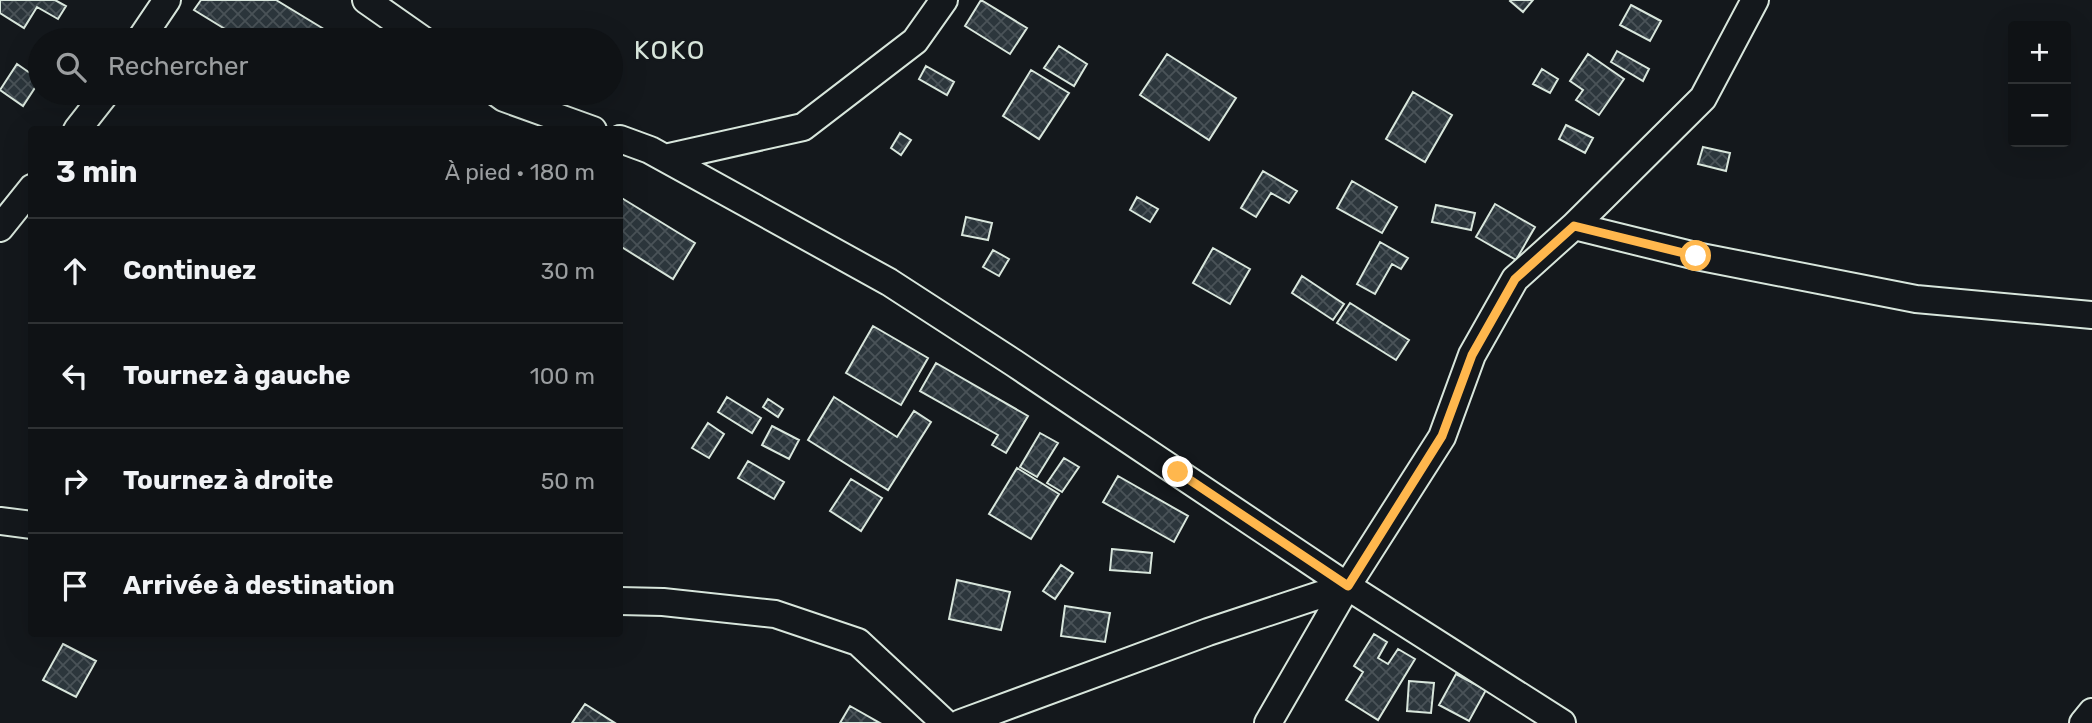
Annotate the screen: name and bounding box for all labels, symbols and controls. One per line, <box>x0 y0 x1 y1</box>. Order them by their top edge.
map controls <box>2008 21 2071 147</box>
button: + <box>2008 21 2071 84</box>
search box <box>28 28 623 105</box>
district label: KOKO <box>634 35 706 66</box>
icon: search <box>52 48 90 86</box>
text: Rechercher <box>108 51 248 82</box>
button: − <box>2008 84 2071 147</box>
text: 3 min <box>56 154 138 190</box>
text: À pied · 180 m <box>445 158 595 186</box>
route start <box>1680 240 1711 271</box>
icon: ahead <box>56 252 94 290</box>
text: Continuez <box>123 255 256 286</box>
text: 30 m <box>540 257 595 285</box>
icon: left <box>56 357 94 395</box>
text: Tournez à gauche <box>123 360 351 391</box>
text: 100 m <box>530 362 595 390</box>
route end <box>1162 456 1193 487</box>
icon: right <box>56 462 94 500</box>
text: Tournez à droite <box>123 465 333 496</box>
text: 50 m <box>541 467 595 495</box>
icon: arrive <box>56 567 94 605</box>
text: Arrivée à destination <box>123 570 395 601</box>

